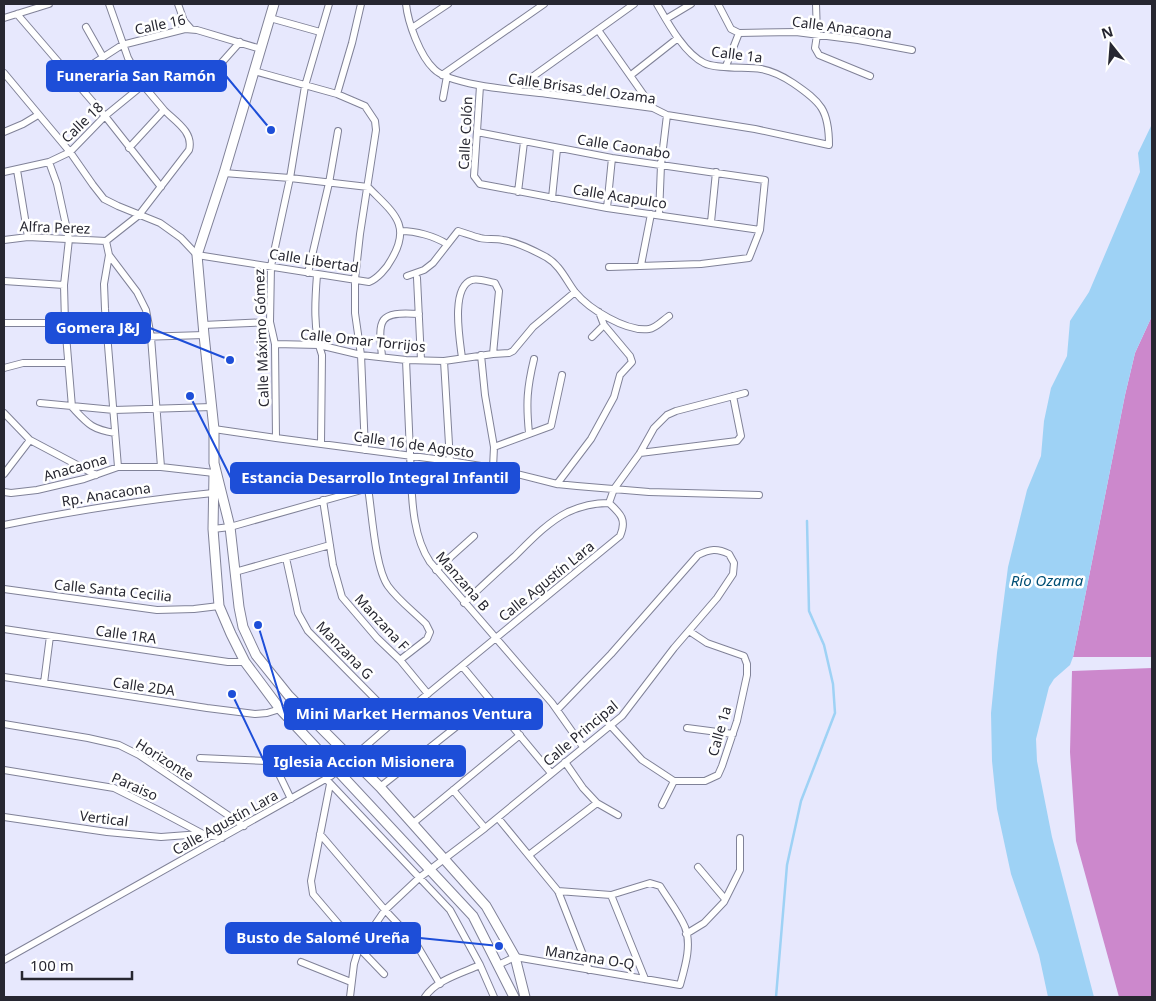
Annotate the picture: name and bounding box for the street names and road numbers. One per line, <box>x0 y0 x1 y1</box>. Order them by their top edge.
street label: Calle 16 <box>133 9 187 39</box>
street label: Calle Anacaona <box>791 11 893 43</box>
street label: Calle 1a <box>710 41 764 67</box>
street label: Calle Brisas del Ozama <box>507 68 657 108</box>
street label: Calle Colón <box>454 96 476 170</box>
street label: Calle 18 <box>57 97 107 147</box>
street label: Calle Caonabo <box>576 129 672 163</box>
street label: Calle Acapulco <box>572 179 668 213</box>
street label: Alfra Perez <box>19 216 91 238</box>
street label: Calle Libertad <box>268 244 360 276</box>
street label: Calle Máximo Gómez <box>249 268 273 407</box>
street label: Calle Omar Torrijos <box>299 324 427 356</box>
street label: Calle 16 de Agosto <box>353 426 475 462</box>
street label: Anacaona <box>41 449 109 485</box>
street label: Rp. Anacaona <box>60 478 152 510</box>
street label: Calle Agustín Lara <box>494 537 598 625</box>
street label: Manzana B <box>432 547 494 615</box>
street label: Calle Santa Cecilia <box>53 574 173 606</box>
street label: Manzana F <box>351 590 413 654</box>
street label: Manzana G <box>312 617 378 683</box>
street label: Calle 1RA <box>94 620 158 648</box>
street label: Calle 2DA <box>112 672 176 700</box>
street label: Calle Principal <box>539 696 621 770</box>
street label: Calle 1a <box>703 704 735 758</box>
street label: Horizonte <box>132 734 198 784</box>
street label: Paraiso <box>109 767 161 805</box>
street label: Calle Agustín Lara <box>169 785 281 859</box>
street label: Vertical <box>79 806 129 830</box>
street label: Manzana O-Q <box>544 941 636 973</box>

